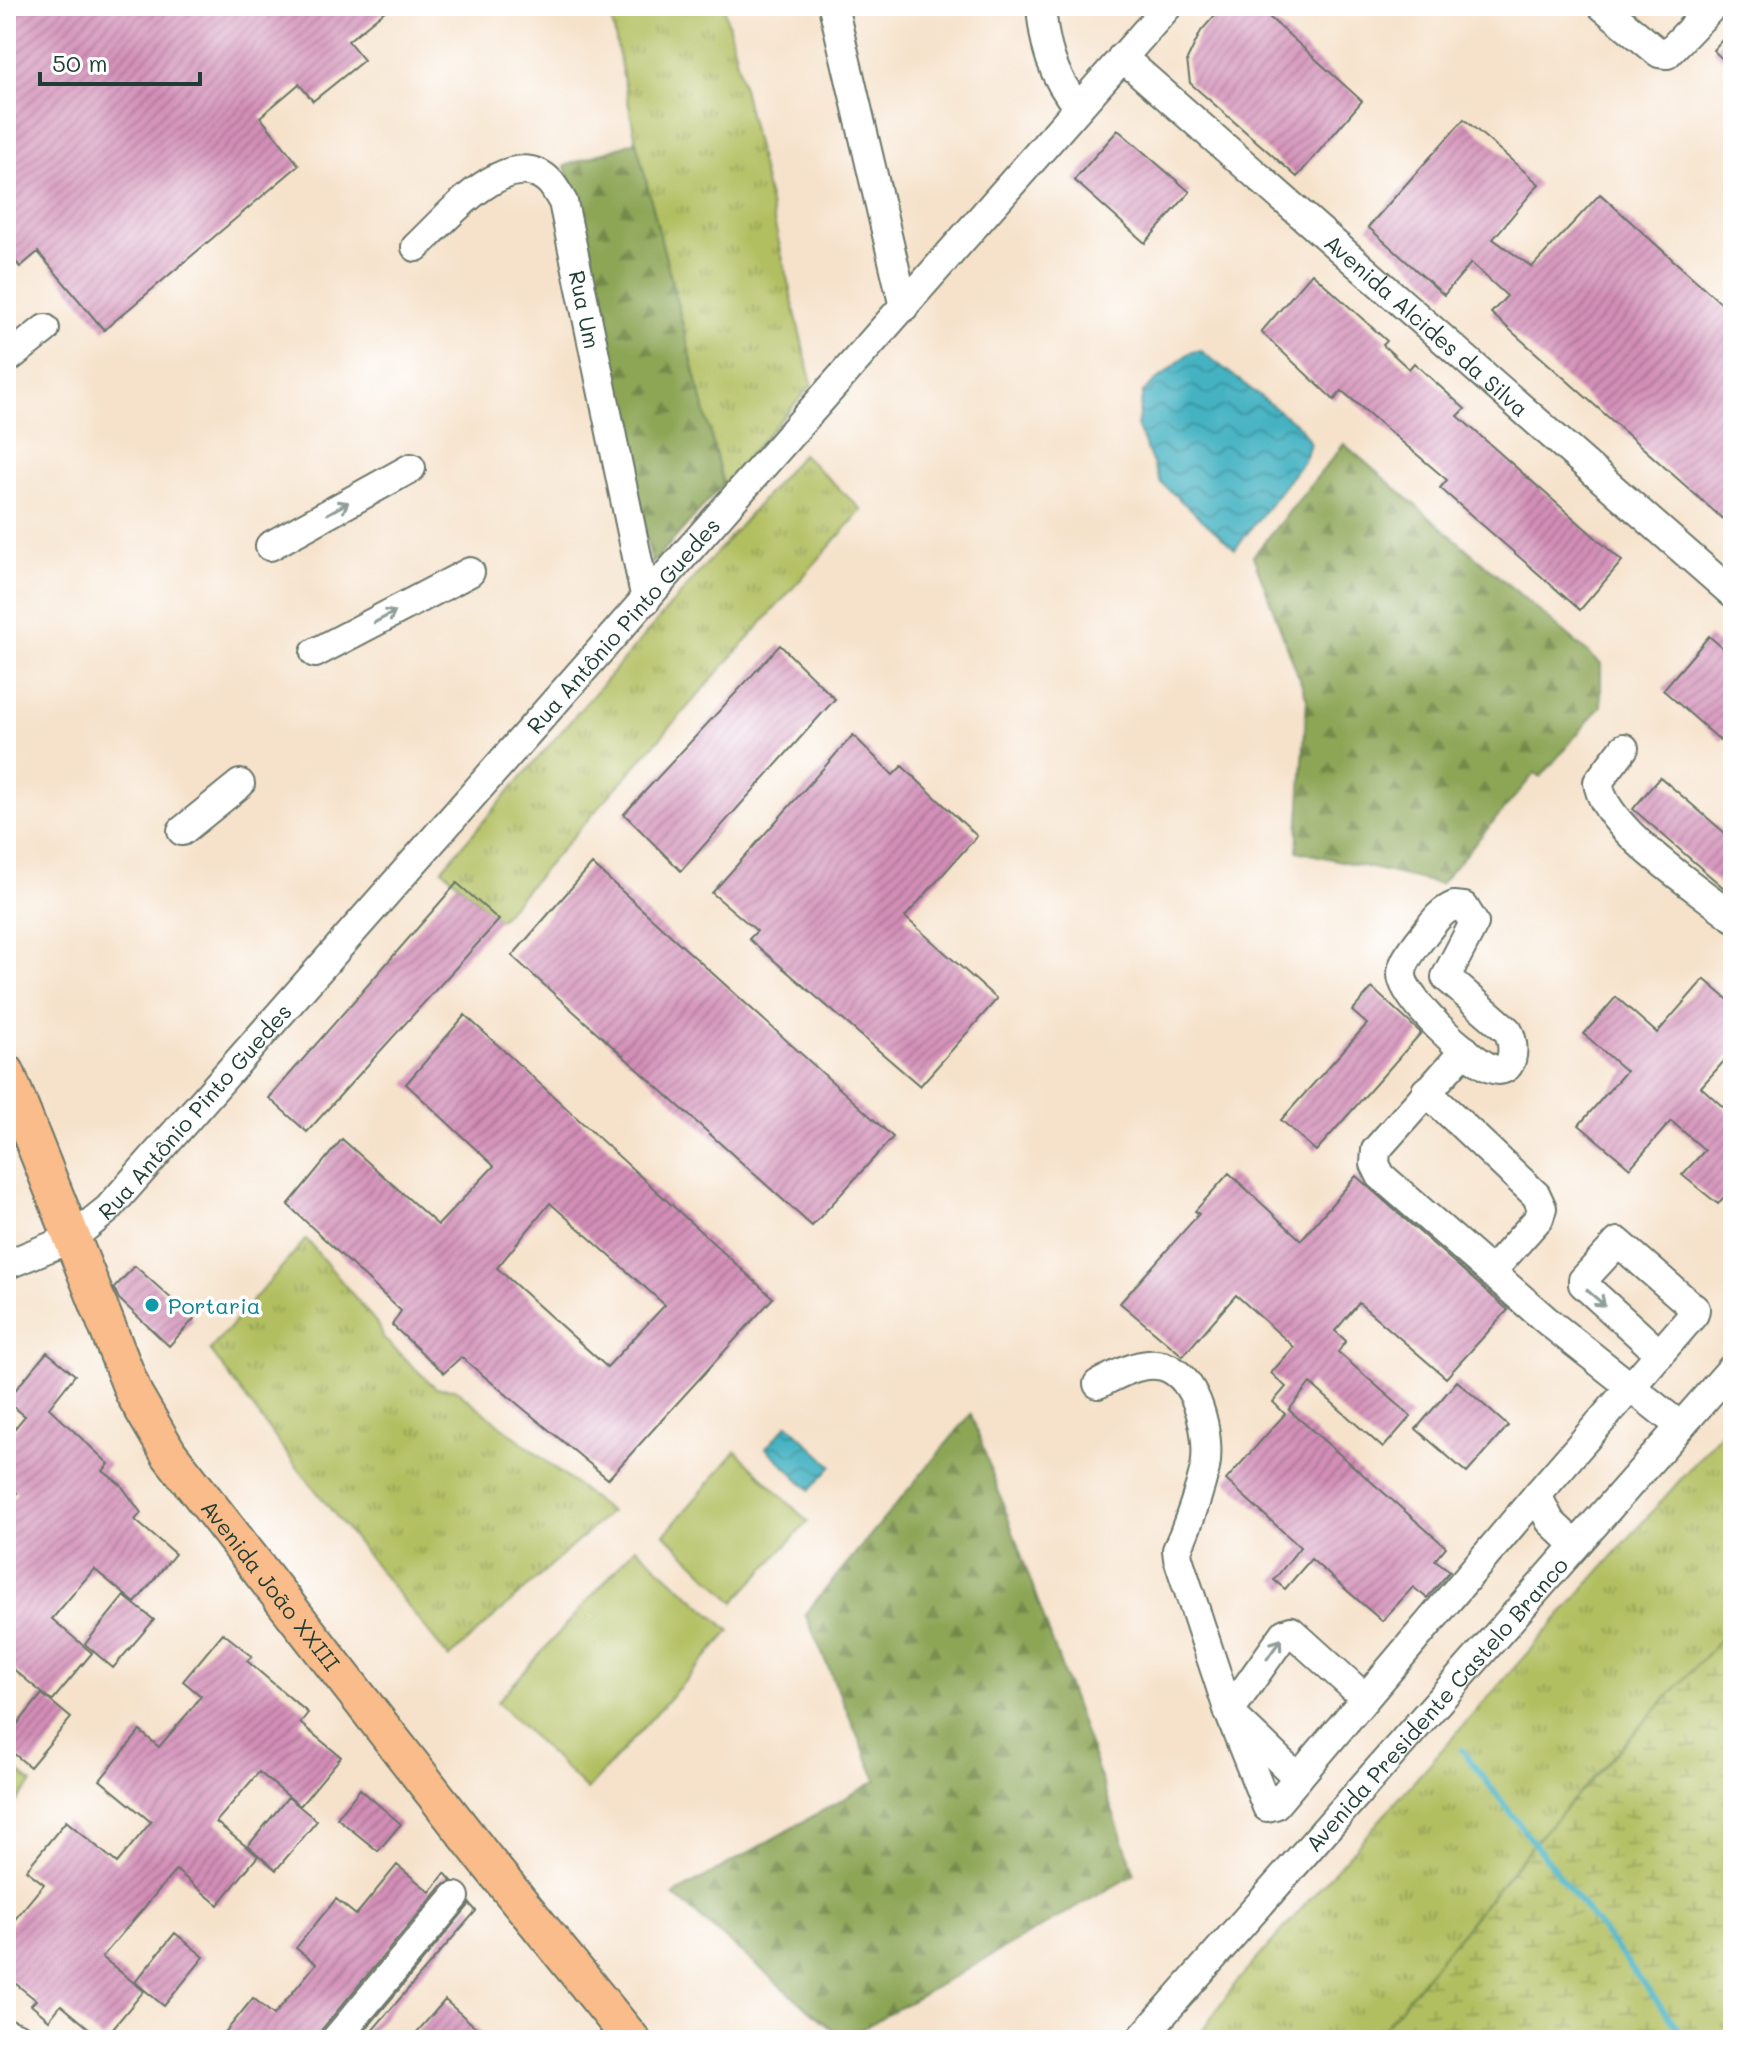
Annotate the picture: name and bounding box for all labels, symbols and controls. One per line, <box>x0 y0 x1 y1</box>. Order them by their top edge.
scale bar <box>40 36 200 86</box>
text: 50 m <box>52 47 108 78</box>
street label: Avenida Alcides da Silva <box>1319 228 1535 423</box>
street label: Rua Um <box>563 268 608 351</box>
one-way arrow <box>326 500 350 516</box>
street label: Rua Antônio Pinto Guedes <box>520 511 726 739</box>
one-way arrow <box>372 608 396 624</box>
street label: Rua Antônio Pinto Guedes <box>92 997 297 1226</box>
one-way arrow <box>1585 1289 1606 1307</box>
place label: Portaria <box>168 1291 260 1320</box>
marker: Portaria <box>143 1296 161 1314</box>
street label: Avenida João XXIII <box>195 1494 347 1676</box>
street label: Avenida Presidente Castelo Branco <box>1299 1550 1574 1857</box>
one-way arrow <box>1266 1638 1282 1660</box>

